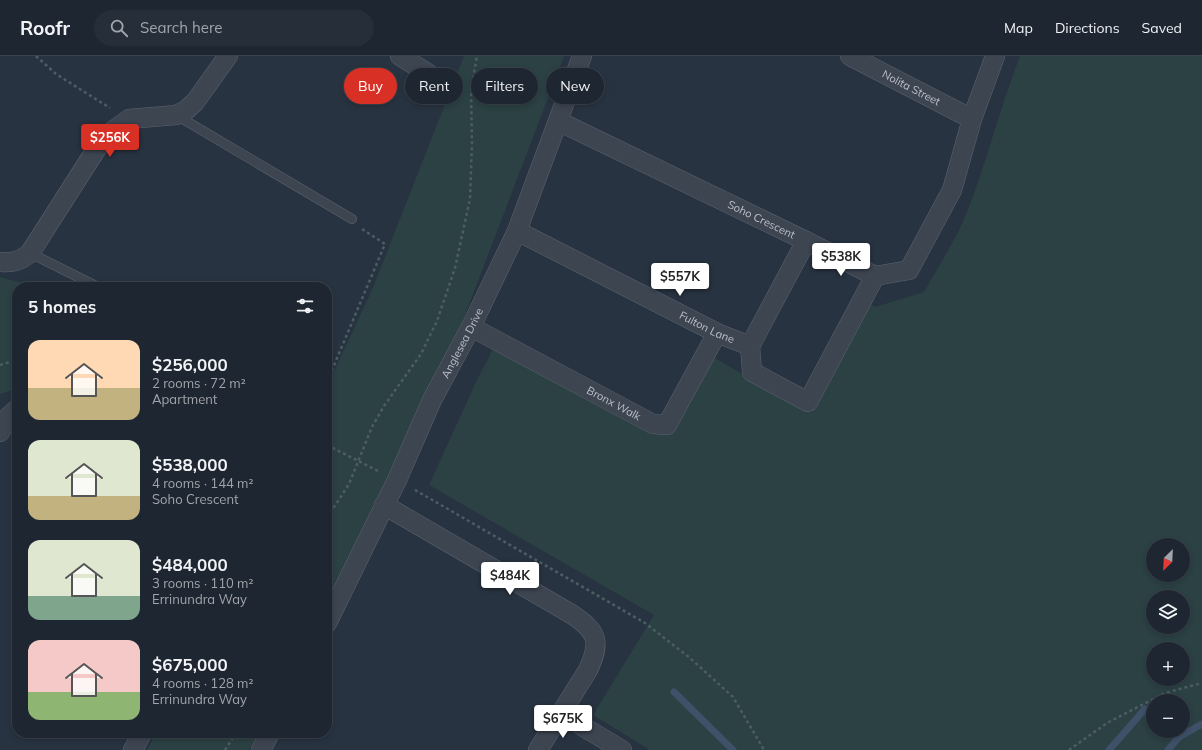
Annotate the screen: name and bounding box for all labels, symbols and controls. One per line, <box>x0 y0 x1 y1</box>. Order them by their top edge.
search box <box>94 10 374 46</box>
text: Roofr <box>20 16 70 40</box>
icon: search <box>108 17 130 39</box>
text: Search here <box>140 18 222 37</box>
text: Map <box>1004 19 1033 37</box>
text: Directions <box>1055 19 1120 37</box>
text: Saved <box>1142 19 1182 37</box>
street label: Nolita Street <box>880 67 943 109</box>
chip: Buy <box>344 68 397 104</box>
chip: Rent <box>405 68 463 104</box>
chip: Filters <box>471 68 538 104</box>
chip: New <box>546 68 604 104</box>
pin: $256K <box>82 124 138 158</box>
text: $256K <box>90 129 130 145</box>
street label: Soho Crescent <box>725 197 798 242</box>
pin: $538K <box>813 243 869 277</box>
text: $538K <box>821 248 861 264</box>
pin: $557K <box>652 263 708 297</box>
text: $557K <box>660 268 700 284</box>
icon: filters <box>294 295 316 317</box>
text: 5 homes <box>28 296 96 317</box>
street label: Anglesea Drive <box>438 306 486 381</box>
street label: Fulton Lane <box>677 308 737 346</box>
text: $256,000 <box>152 354 228 375</box>
icon: home <box>60 356 108 404</box>
text: 2 rooms · 72 m² <box>152 375 246 391</box>
street label: Bronx Walk <box>584 383 644 424</box>
text: Apartment <box>152 391 217 407</box>
text: $538,000 <box>152 454 228 475</box>
icon: home <box>60 456 108 504</box>
text: 4 rooms · 144 m² <box>152 475 253 491</box>
text: Soho Crescent <box>152 491 239 507</box>
north arrow <box>1146 538 1190 582</box>
map controls <box>1146 538 1190 738</box>
text: $484,000 <box>152 554 228 575</box>
icon: home <box>60 556 108 604</box>
pin: $484K <box>482 562 538 596</box>
text: $484K <box>490 567 530 583</box>
text: 3 rooms · 110 m² <box>152 575 253 591</box>
button: layers <box>1146 590 1190 634</box>
text: Errinundra Way <box>152 591 247 607</box>
button: + <box>1146 642 1190 686</box>
text: $675,000 <box>152 654 228 675</box>
icon: home <box>60 656 108 704</box>
text: 4 rooms · 128 m² <box>152 675 253 691</box>
text: Errinundra Way <box>152 691 247 707</box>
button: − <box>1146 694 1190 738</box>
pin: $675K <box>535 705 591 739</box>
text: $675K <box>543 710 583 726</box>

